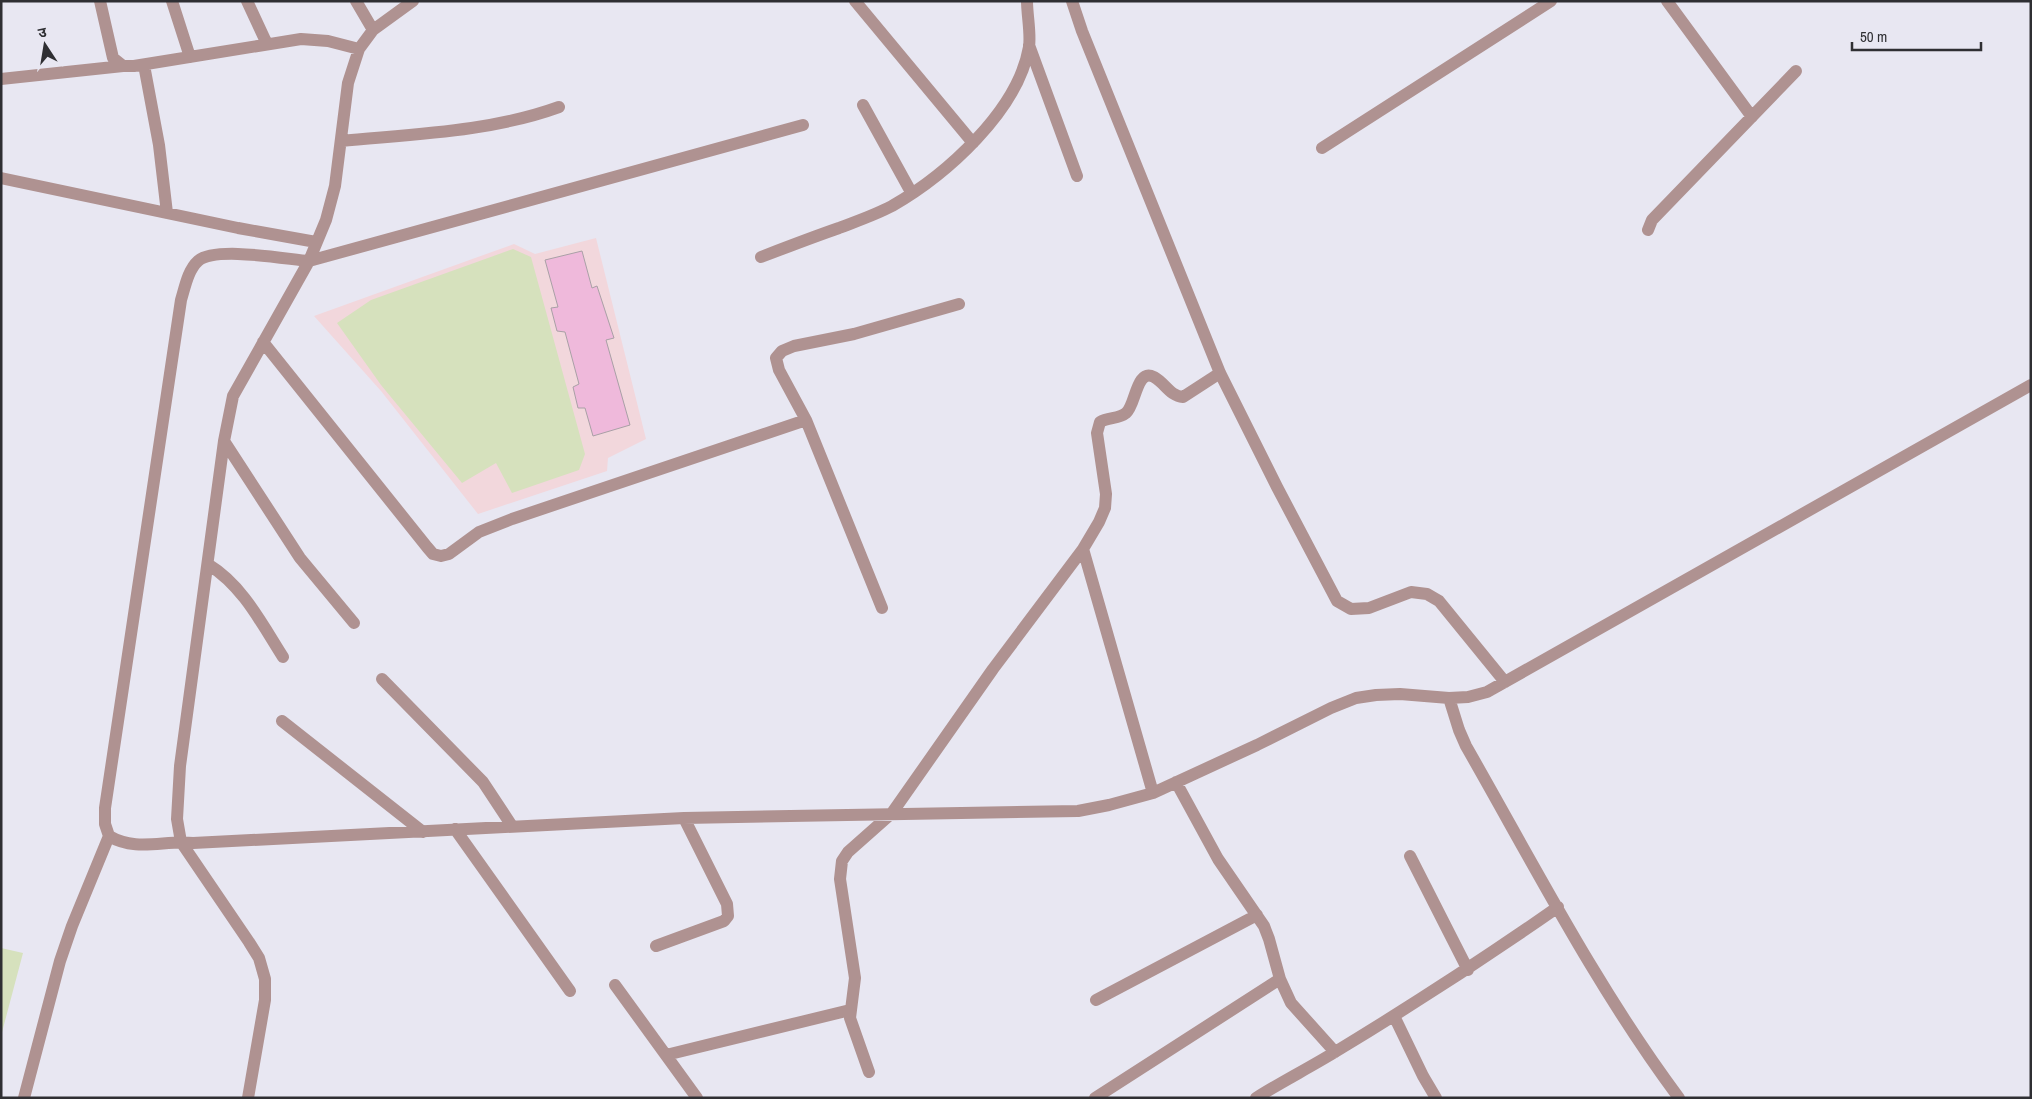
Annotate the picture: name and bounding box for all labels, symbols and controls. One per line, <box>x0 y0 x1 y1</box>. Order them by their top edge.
north arrow <box>20 20 70 70</box>
scale bar <box>1852 20 1981 52</box>
text: उ <box>36 22 49 42</box>
text: 50 m <box>1860 26 1887 47</box>

